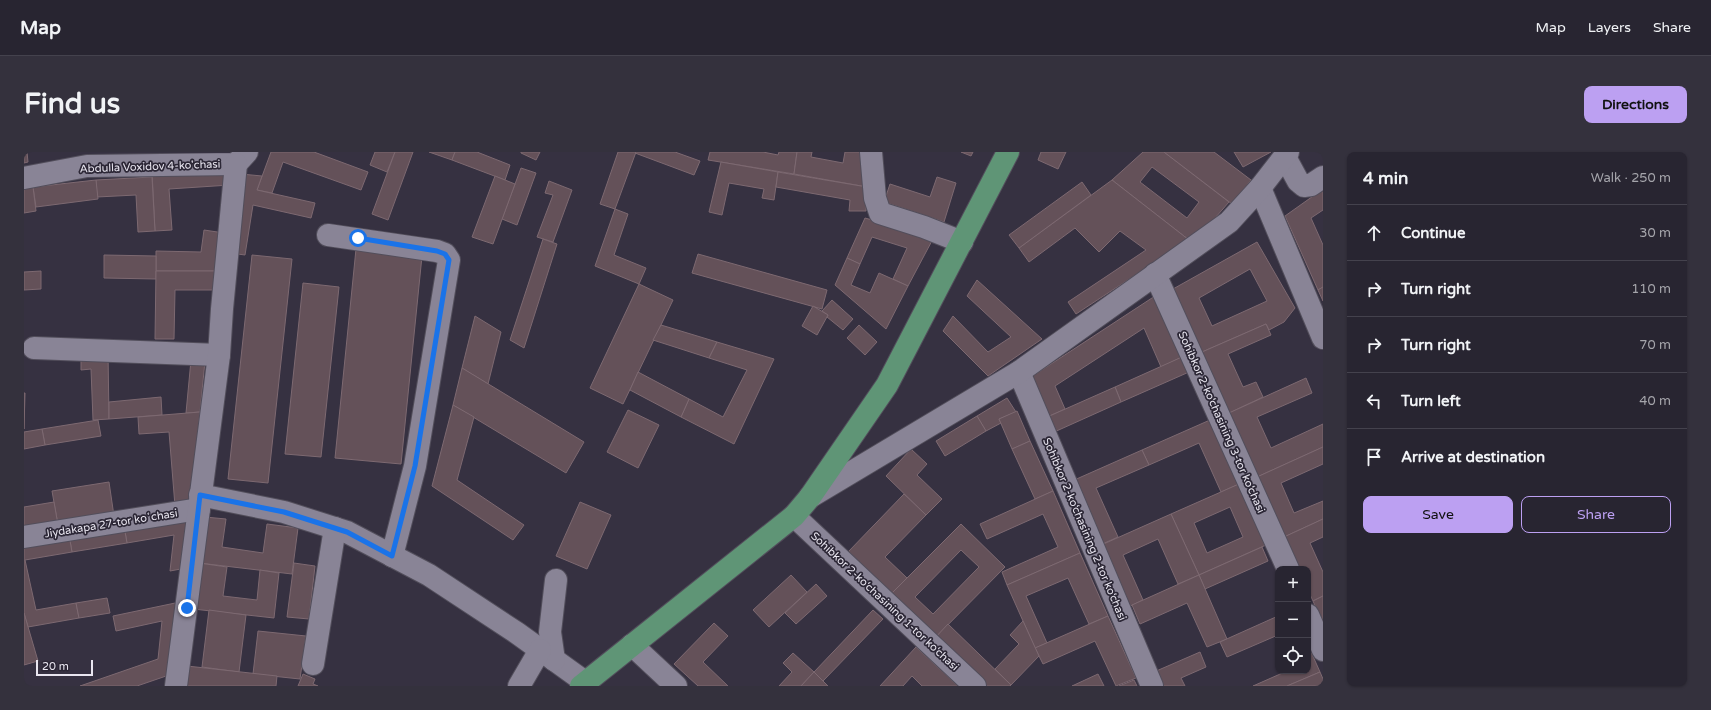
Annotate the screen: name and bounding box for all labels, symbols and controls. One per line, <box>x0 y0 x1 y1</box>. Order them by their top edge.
text: Map <box>20 17 61 39</box>
text: Map <box>1536 19 1566 36</box>
text: Layers <box>1588 19 1631 36</box>
text: Share <box>1653 19 1691 36</box>
button: Directions <box>1584 86 1687 123</box>
text: Find us <box>24 87 120 121</box>
street label: Abdulla Voxidov 4-ko'chasi <box>79 158 221 175</box>
text: 4 min <box>1363 168 1408 189</box>
text: Walk · 250 m <box>1591 170 1671 186</box>
icon: ahead <box>1363 222 1385 244</box>
text: Continue <box>1401 224 1465 242</box>
text: 30 m <box>1639 225 1671 241</box>
route start <box>349 229 367 247</box>
icon: right <box>1363 278 1385 300</box>
text: Turn right <box>1401 280 1471 298</box>
text: 110 m <box>1631 281 1671 297</box>
street label: Sohibkor 2-ko‘chasining 3-tor ko‘chasi <box>1175 329 1268 515</box>
icon: right <box>1363 334 1385 356</box>
text: Turn right <box>1401 336 1471 354</box>
text: 70 m <box>1639 337 1671 353</box>
icon: left <box>1363 390 1385 412</box>
text: Turn left <box>1401 392 1461 410</box>
text: 40 m <box>1639 393 1671 409</box>
street label: Sohibkor 2-ko‘chasining 2-tor ko‘chasi <box>1040 436 1129 623</box>
icon: arrive <box>1363 446 1385 468</box>
text: Arrive at destination <box>1401 448 1545 466</box>
button: Save <box>1363 496 1513 533</box>
button: Share <box>1521 496 1671 533</box>
street label: Jiydakapa 27-tor koʻchasi <box>44 507 178 540</box>
street label: Sohibkor 2-ko‘chasining 1-tor ko‘chasi <box>808 529 961 673</box>
map controls <box>1275 566 1311 674</box>
button: + <box>1275 566 1311 602</box>
route end <box>178 599 196 617</box>
button: − <box>1275 602 1311 638</box>
button: locate <box>1275 638 1311 674</box>
scale bar <box>36 658 93 677</box>
text: 20 m <box>42 660 69 673</box>

